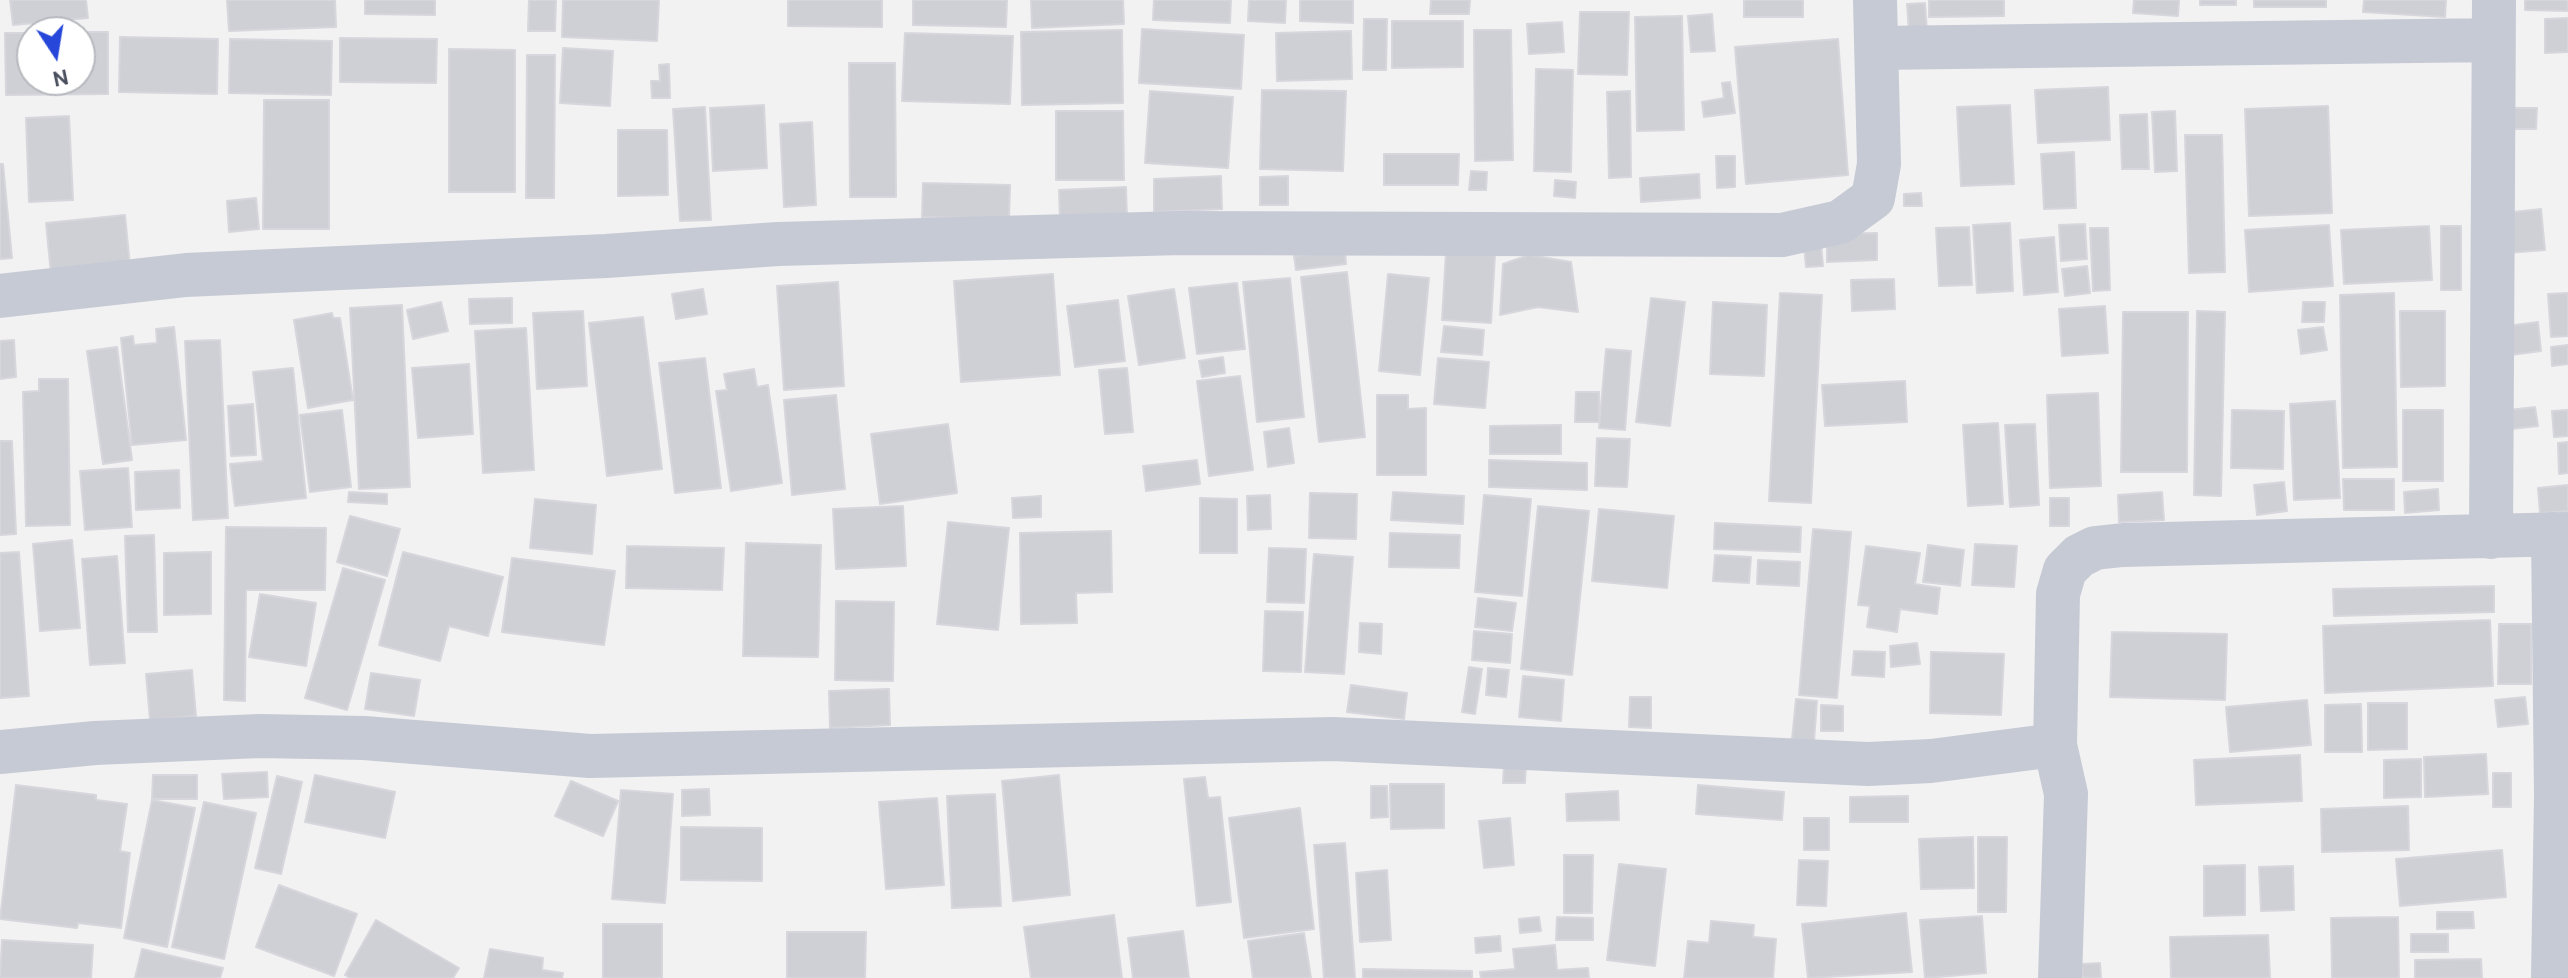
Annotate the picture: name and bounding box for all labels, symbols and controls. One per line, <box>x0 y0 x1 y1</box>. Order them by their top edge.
north arrow <box>16 16 96 96</box>
text: N <box>50 63 71 93</box>

